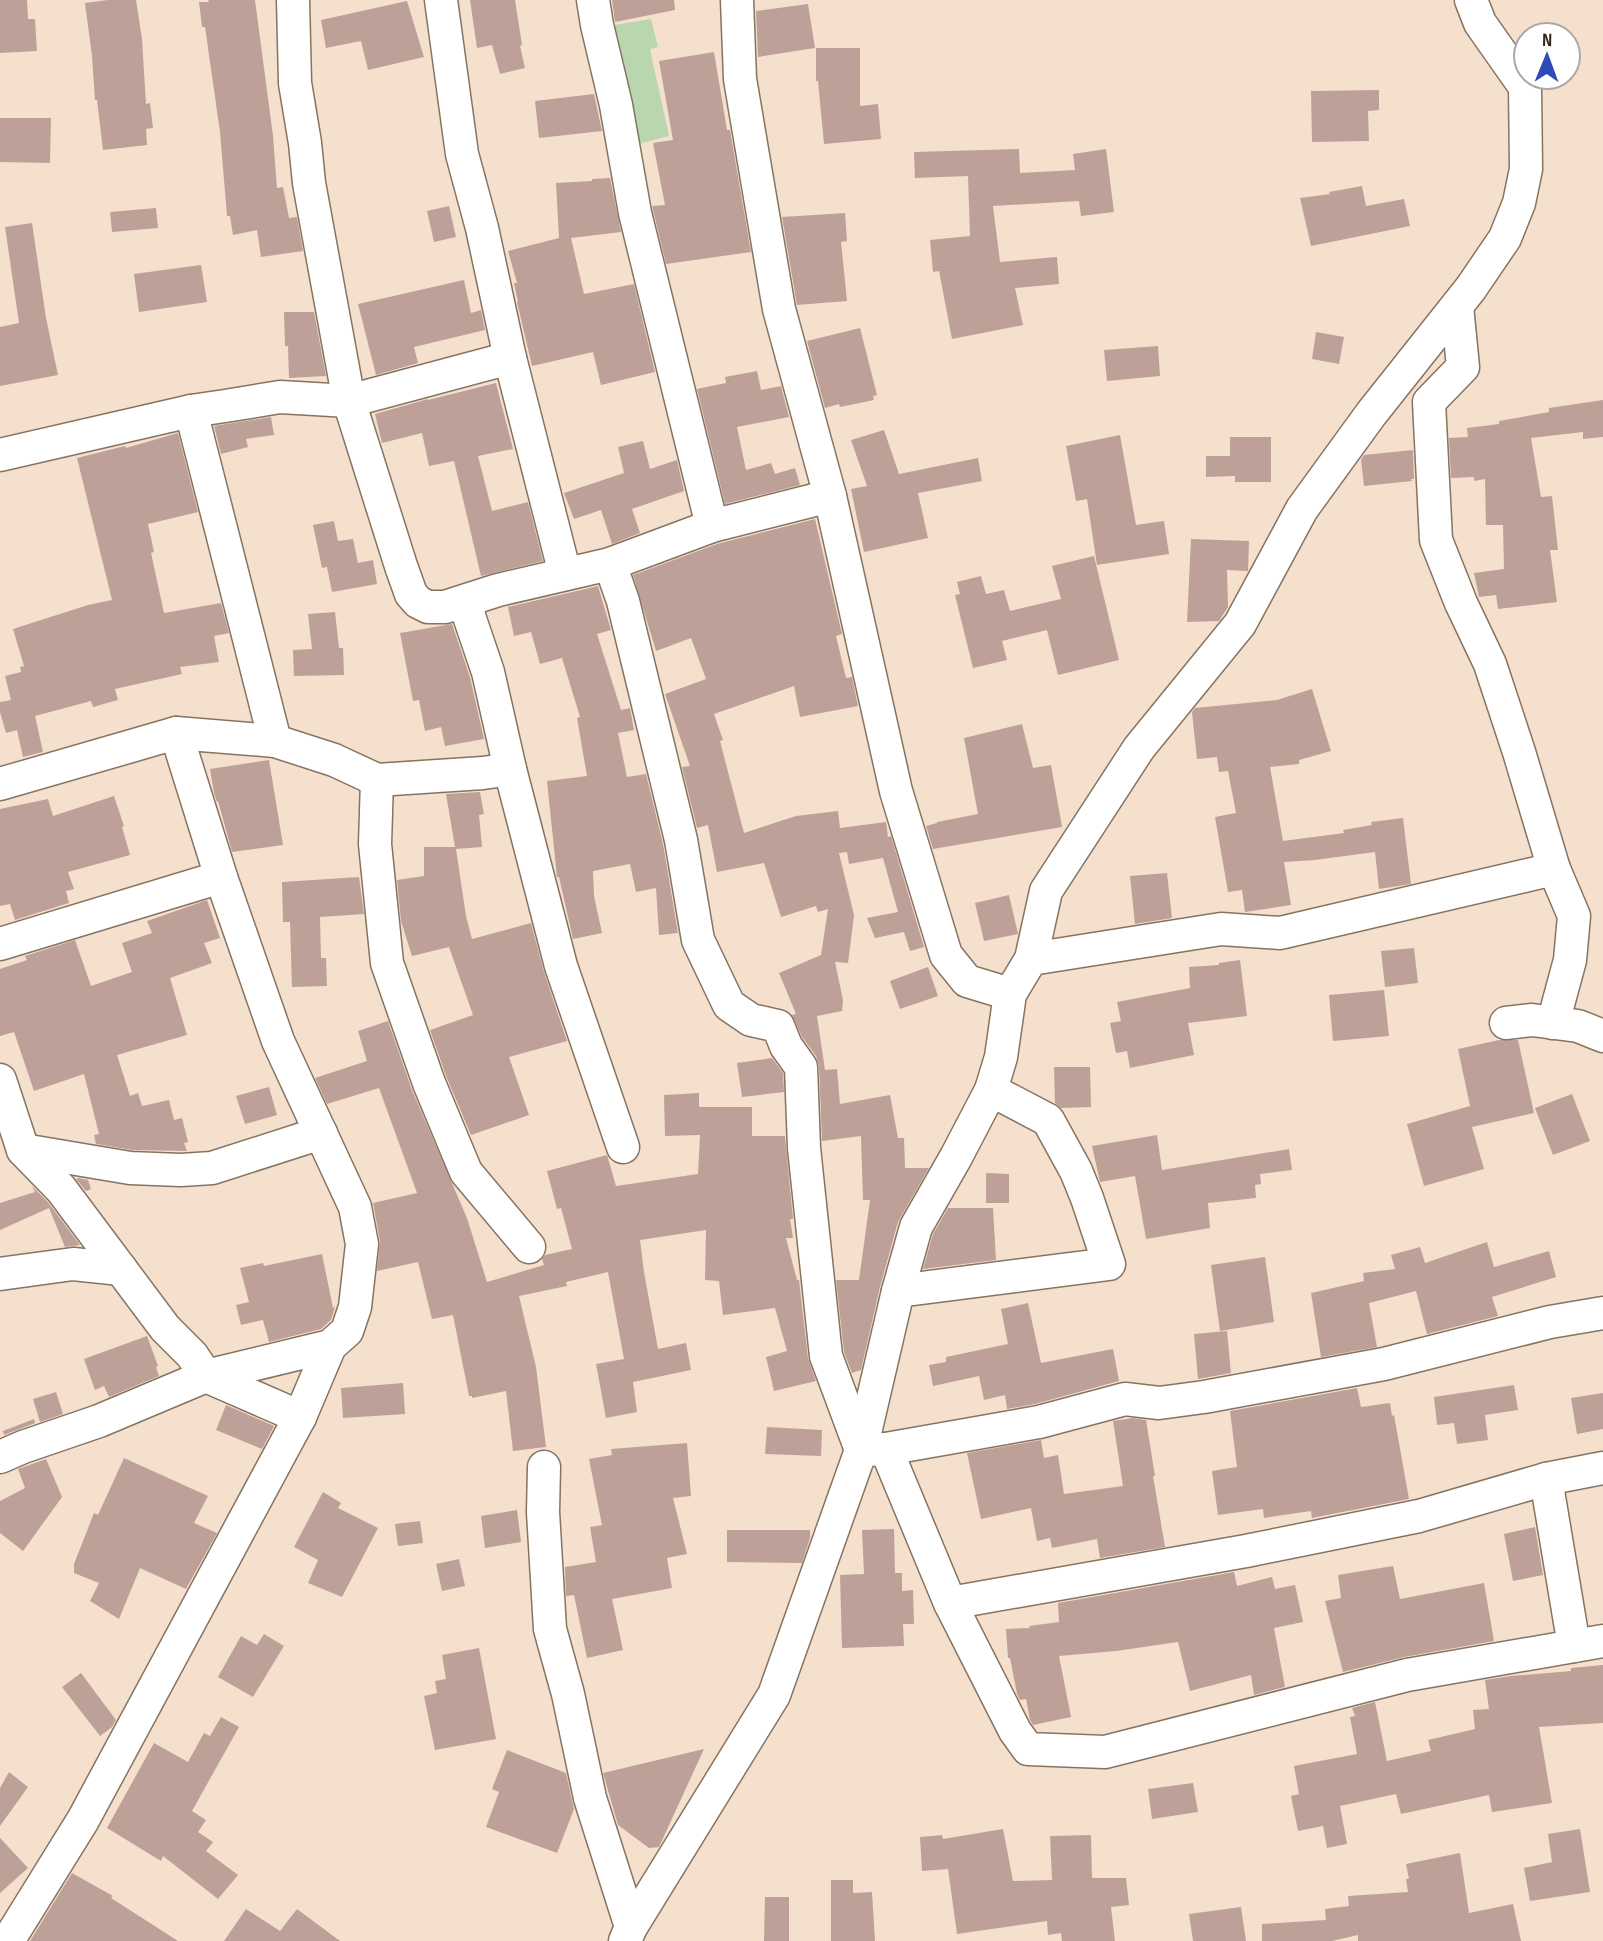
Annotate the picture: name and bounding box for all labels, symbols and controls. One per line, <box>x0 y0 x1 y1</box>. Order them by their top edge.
north arrow <box>1512 21 1582 91</box>
text: N <box>1542 29 1553 52</box>

